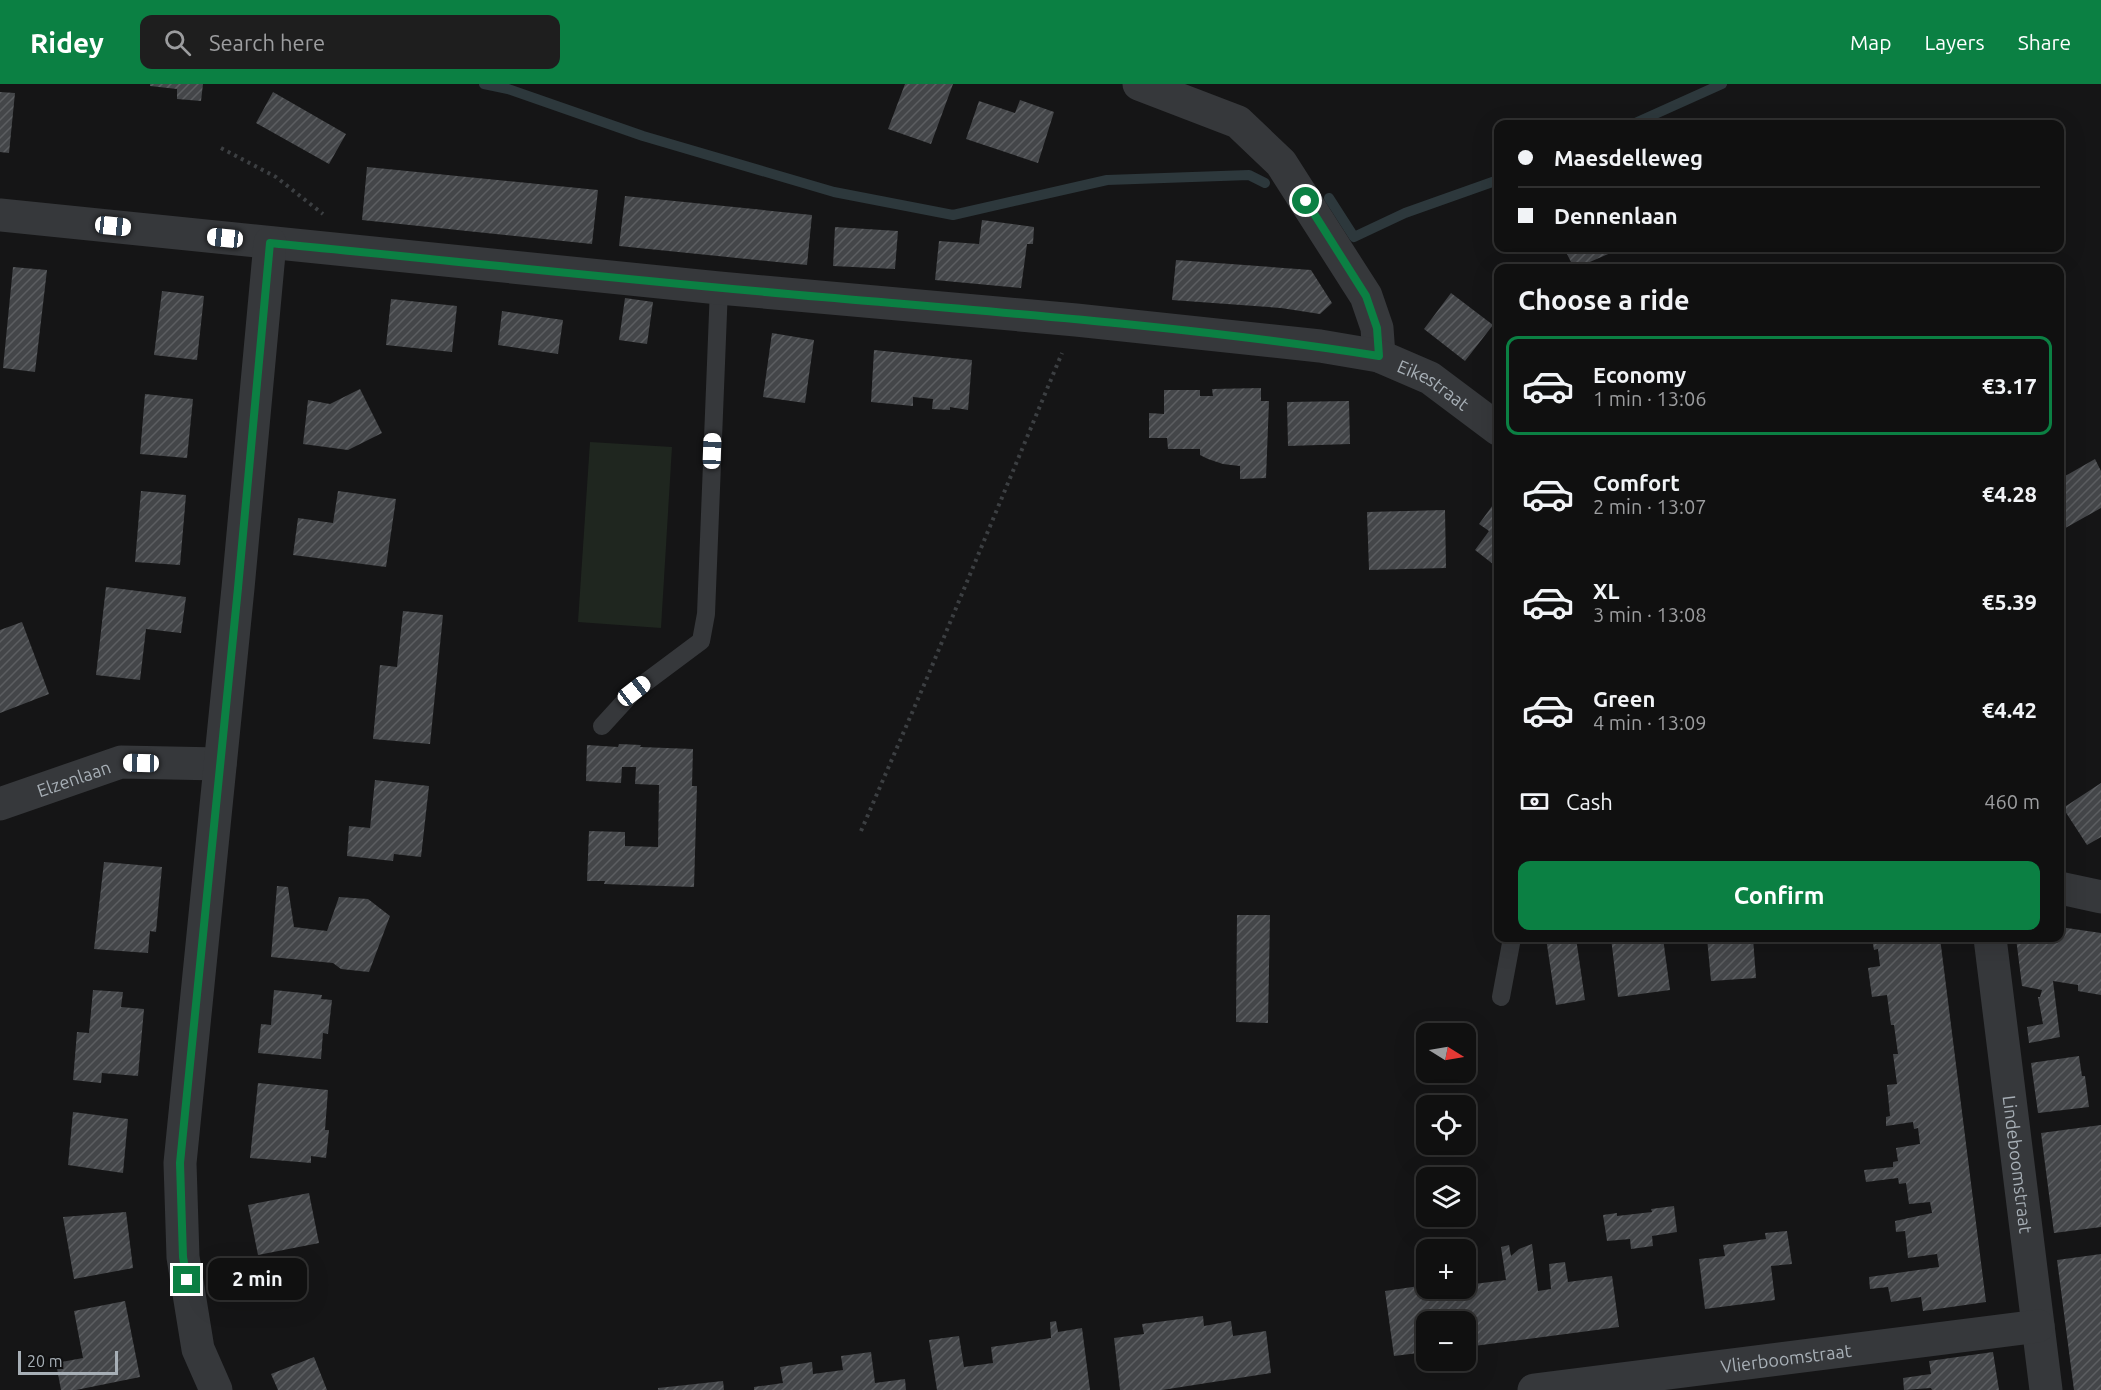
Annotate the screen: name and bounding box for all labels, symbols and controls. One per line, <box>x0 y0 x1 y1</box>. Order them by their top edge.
search box <box>140 15 560 69</box>
icon: search <box>161 26 194 59</box>
text: Ridey <box>30 27 104 58</box>
text: Search here <box>209 30 325 55</box>
text: Map <box>1850 30 1891 54</box>
text: Layers <box>1924 30 1985 54</box>
text: Share <box>2018 30 2071 54</box>
text: Maesdelleweg <box>1554 145 1703 170</box>
route start <box>1292 187 1319 214</box>
text: Dennenlaan <box>1554 203 1678 228</box>
car <box>94 215 132 237</box>
car <box>206 227 244 249</box>
text: Choose a ride <box>1518 285 1690 315</box>
street label: Eikestraat <box>1395 355 1473 414</box>
icon: car <box>1521 359 1575 413</box>
text: Economy <box>1593 362 1686 387</box>
text: €3.17 <box>1982 373 2037 398</box>
text: 1 min · 13:06 <box>1593 387 1707 410</box>
car <box>702 433 722 469</box>
icon: car <box>1521 467 1575 521</box>
text: Comfort <box>1593 470 1680 495</box>
text: €4.28 <box>1982 481 2037 506</box>
text: 2 min · 13:07 <box>1593 495 1707 518</box>
icon: car <box>1521 575 1575 629</box>
text: XL <box>1593 578 1620 603</box>
text: €5.39 <box>1982 589 2037 614</box>
text: 3 min · 13:08 <box>1593 603 1707 626</box>
car <box>614 673 654 709</box>
icon: car <box>1521 683 1575 737</box>
text: Green <box>1593 686 1655 711</box>
text: €4.42 <box>1982 697 2037 722</box>
text: 4 min · 13:09 <box>1593 711 1707 734</box>
car <box>123 754 159 772</box>
street label: Elzenlaan <box>34 756 113 800</box>
icon: cash <box>1518 785 1551 818</box>
text: Cash <box>1566 789 1613 814</box>
text: 460 m <box>1984 790 2040 813</box>
button: Confirm <box>1518 861 2040 930</box>
north arrow <box>1416 1023 1476 1083</box>
map controls <box>1416 1023 1476 1371</box>
street label: Lindeboomstraat <box>2000 1094 2036 1234</box>
button: locate <box>1416 1095 1476 1155</box>
button: layers <box>1416 1167 1476 1227</box>
button: + <box>1416 1239 1476 1299</box>
callout: 2 min <box>208 1259 307 1301</box>
route end <box>173 1266 200 1293</box>
text: 2 min <box>232 1267 283 1290</box>
button: − <box>1416 1311 1476 1371</box>
street label: Vlierboomstraat <box>1719 1340 1853 1376</box>
scale bar <box>18 1348 118 1376</box>
text: 20 m <box>27 1352 63 1370</box>

